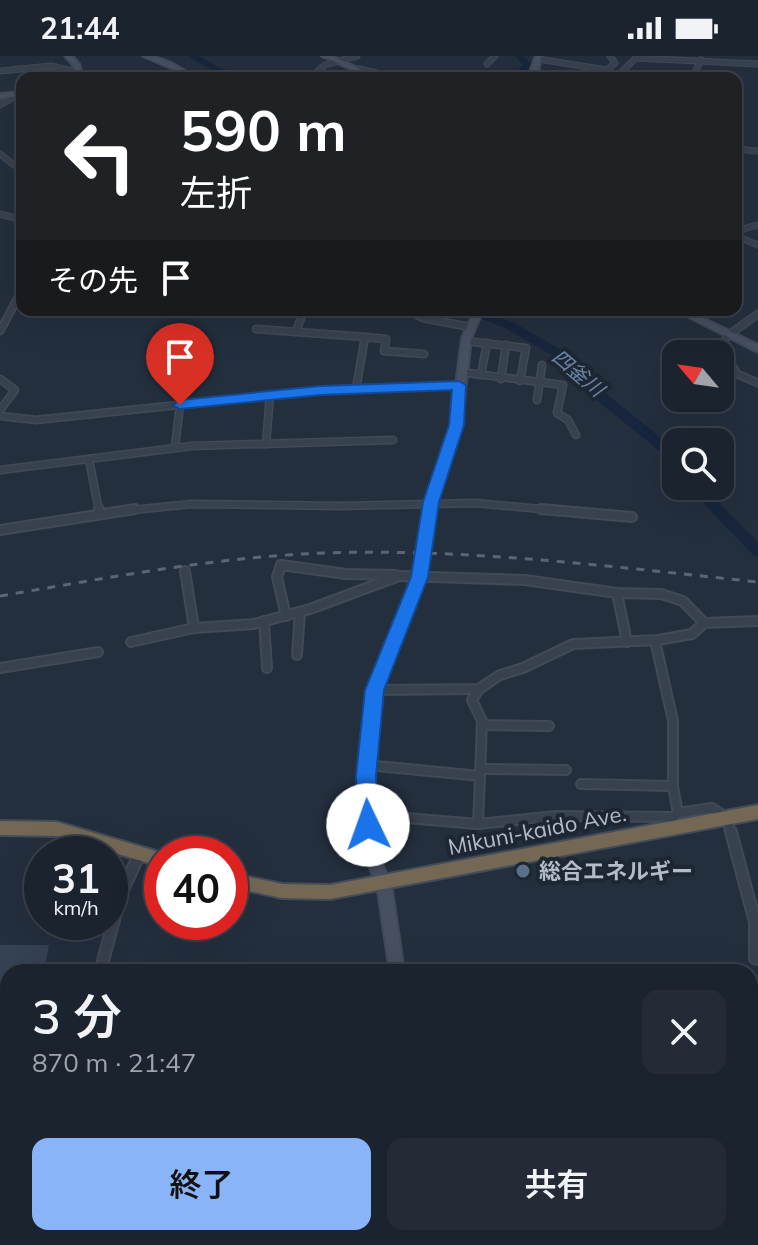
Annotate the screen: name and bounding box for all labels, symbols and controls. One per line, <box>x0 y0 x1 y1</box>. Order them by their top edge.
text: 21:44 <box>40 9 119 47</box>
text: 590 m <box>180 95 347 165</box>
icon: left <box>48 104 152 208</box>
text: 左折 <box>180 170 252 215</box>
icon: arrive <box>154 256 198 300</box>
text: その先 <box>48 261 138 299</box>
pin <box>146 323 214 405</box>
icon: arrive <box>158 335 202 379</box>
north arrow <box>662 340 734 412</box>
map controls <box>662 340 734 500</box>
water label: 四釜川 <box>547 344 611 403</box>
button: search <box>662 428 734 500</box>
position arrow <box>326 783 410 867</box>
street label: Mikuni-kaido Ave. <box>446 799 628 861</box>
speed limit sign: 40 <box>144 836 248 940</box>
text: 31 <box>52 853 100 903</box>
place label: 総合エネルギー <box>539 857 693 885</box>
marker: 総合エネルギー <box>514 862 532 880</box>
text: km/h <box>53 895 99 920</box>
text: 3 分 <box>32 986 122 1046</box>
button: close <box>642 990 726 1074</box>
text: 870 m · 21:47 <box>32 1046 196 1079</box>
button: 終了 <box>32 1138 371 1230</box>
button: 共有 <box>387 1138 726 1230</box>

